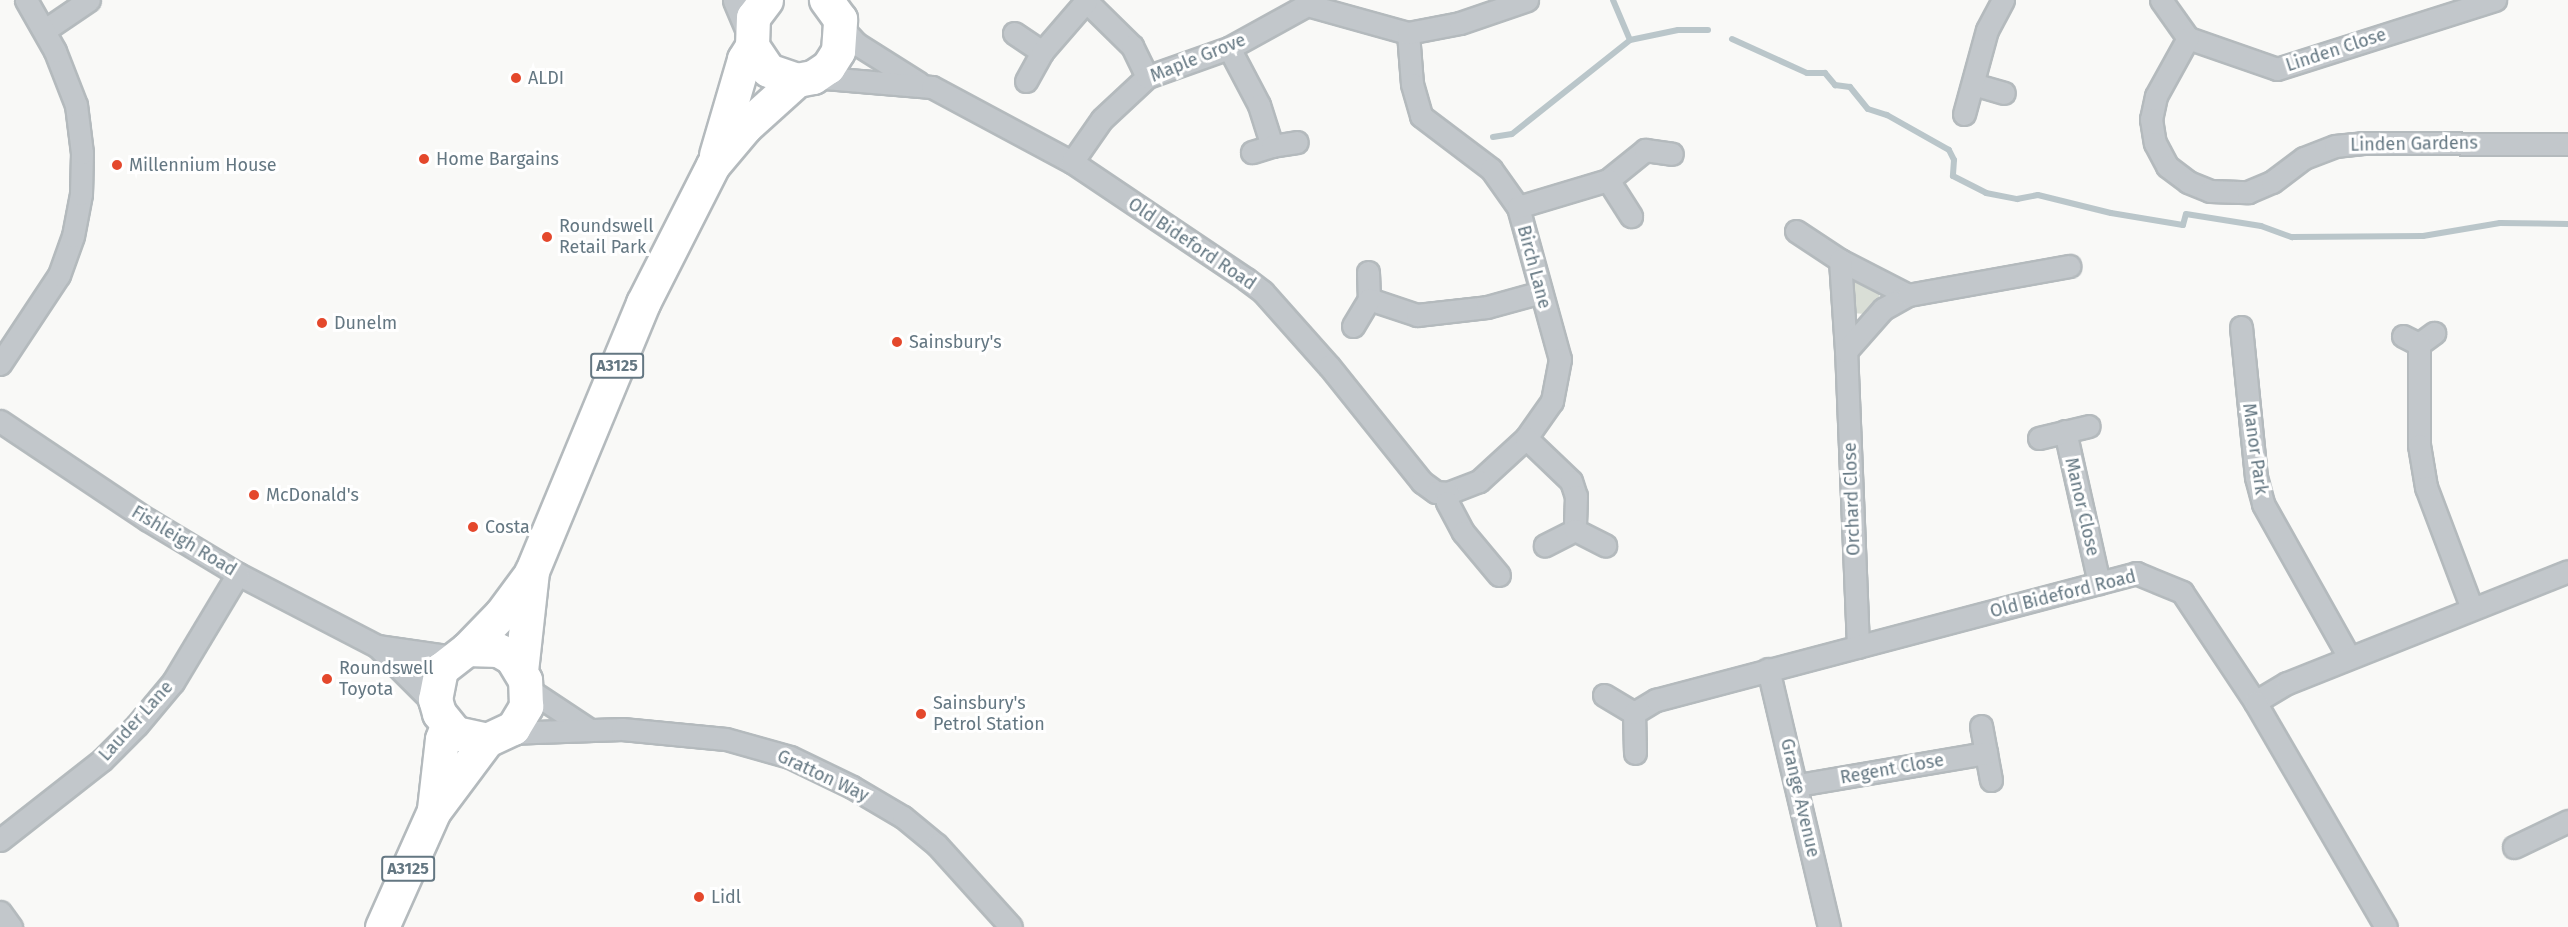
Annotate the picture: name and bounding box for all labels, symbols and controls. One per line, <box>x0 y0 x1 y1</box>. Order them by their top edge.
street label: Linden Close <box>2283 24 2389 76</box>
street label: Maple Grove <box>1147 29 1249 87</box>
place label: ALDI <box>528 67 564 89</box>
marker: ALDI <box>509 71 523 85</box>
street label: Linden Gardens <box>2350 132 2478 156</box>
place label: Home Bargains <box>436 148 559 170</box>
marker: Home Bargains <box>417 152 431 166</box>
place label: Millennium House <box>129 154 277 176</box>
marker: Millennium House <box>110 158 124 172</box>
street label: Old Bideford Road <box>1124 193 1260 295</box>
place label: Roundswell Retail Park <box>559 216 653 258</box>
street label: Birch Lane <box>1513 223 1555 311</box>
marker: Roundswell Retail Park <box>540 230 554 244</box>
place label: Dunelm <box>334 312 397 334</box>
marker: Dunelm <box>315 316 329 330</box>
place label: Sainsbury's <box>909 331 1002 353</box>
marker: Sainsbury's <box>890 335 904 349</box>
road number: A3125 <box>590 353 644 379</box>
street label: Manor Park <box>2238 402 2272 496</box>
street label: Orchard Close <box>1839 442 1865 556</box>
street label: Manor Close <box>2060 456 2104 558</box>
place label: McDonald's <box>266 484 359 506</box>
marker: McDonald's <box>247 488 261 502</box>
street label: Fishleigh Road <box>128 501 240 581</box>
place label: Costa <box>485 516 530 538</box>
marker: Costa <box>466 520 480 534</box>
street label: Old Bideford Road <box>1988 565 2138 623</box>
place label: Roundswell Toyota <box>339 658 433 700</box>
marker: Roundswell Toyota <box>320 672 334 686</box>
street label: Lauder Lane <box>94 677 178 765</box>
place label: Sainsbury's Petrol Station <box>933 693 1045 736</box>
marker: Sainsbury's Petrol Station <box>914 707 928 721</box>
street label: Grange Avenue <box>1776 736 1824 860</box>
street label: Gratton Way <box>774 745 872 807</box>
street label: Regent Close <box>1838 749 1946 789</box>
road number: A3125 <box>381 856 435 882</box>
place label: Lidl <box>711 886 741 908</box>
marker: Lidl <box>692 890 706 904</box>

